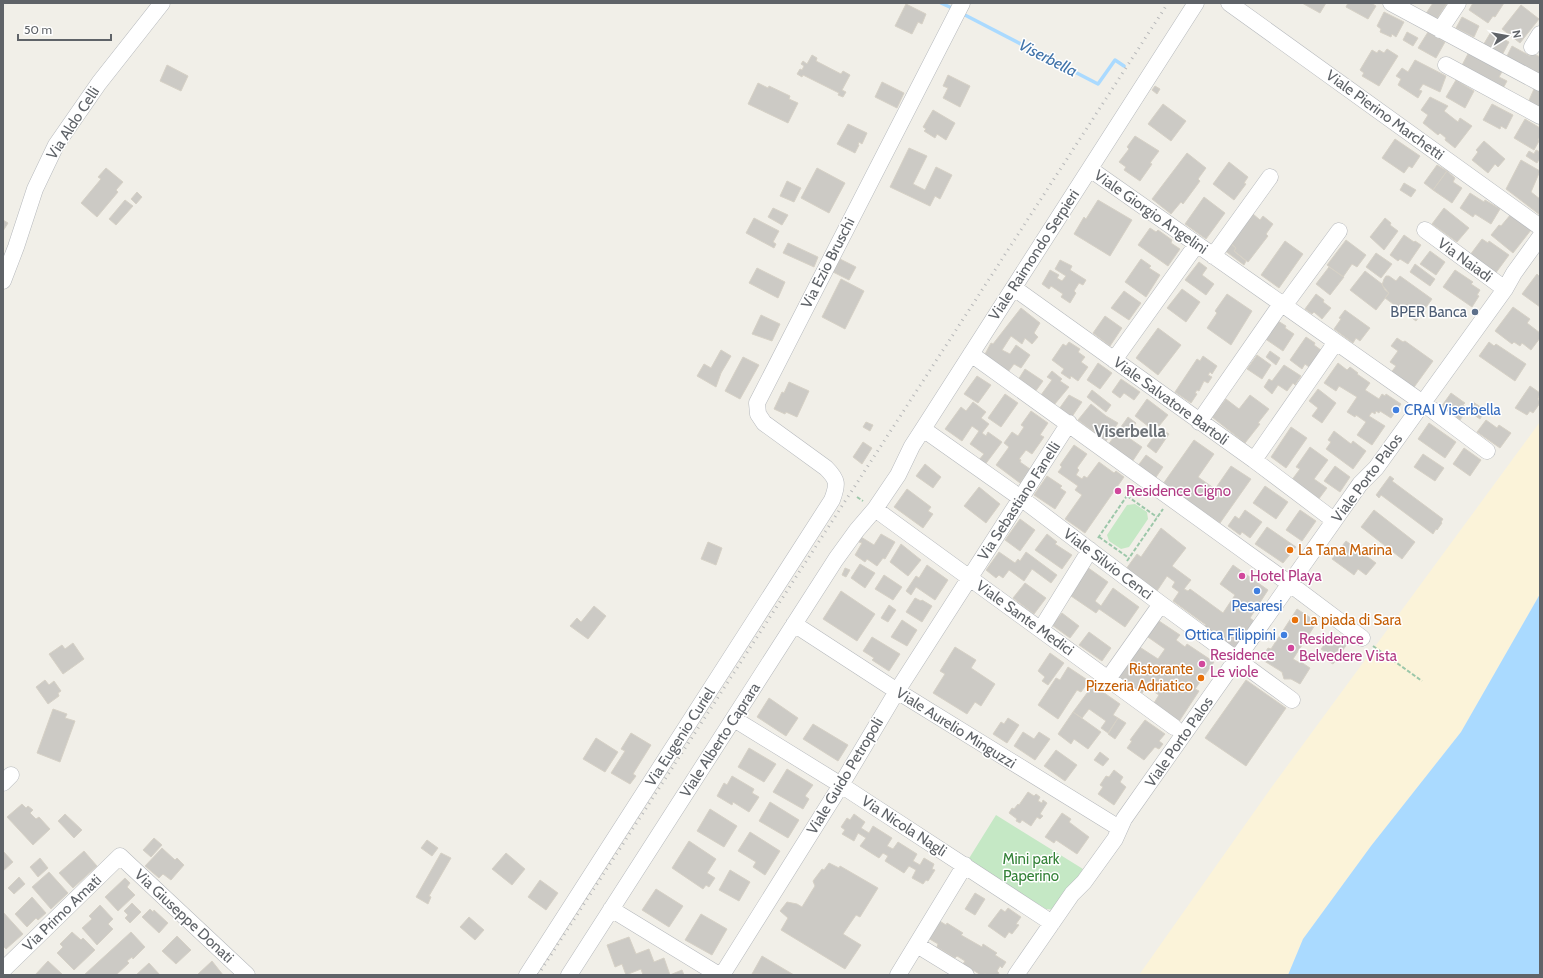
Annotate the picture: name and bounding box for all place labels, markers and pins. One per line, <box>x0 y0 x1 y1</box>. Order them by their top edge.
place label: BPER Banca <box>1390 303 1468 321</box>
marker: BPER Banca <box>1470 307 1480 317</box>
place label: CRAI Viserbella <box>1404 401 1501 419</box>
marker: CRAI Viserbella <box>1391 405 1401 415</box>
place label: Residence Cigno <box>1126 482 1231 500</box>
marker: Residence Cigno <box>1113 486 1123 496</box>
place label: La Tana Marina <box>1298 541 1393 559</box>
marker: La Tana Marina <box>1285 545 1295 555</box>
place label: Hotel Playa <box>1250 567 1323 585</box>
marker: Hotel Playa <box>1237 571 1247 581</box>
marker: Pesaresi <box>1252 586 1262 596</box>
place label: Pesaresi <box>1231 597 1283 615</box>
place label: La piada di Sara <box>1303 611 1402 629</box>
marker: La piada di Sara <box>1290 615 1300 625</box>
place label: Ottica Filippini <box>1185 626 1276 644</box>
marker: Ottica Filippini <box>1279 630 1289 640</box>
place label: Residence Belvedere Vista <box>1299 630 1398 665</box>
marker: Residence Belvedere Vista <box>1286 643 1296 653</box>
place label: Residence Le viole <box>1210 646 1275 681</box>
marker: Residence Le viole <box>1197 659 1207 669</box>
place label: Ristorante Pizzeria Adriatico <box>1086 660 1193 695</box>
marker: Ristorante Pizzeria Adriatico <box>1196 673 1206 683</box>

